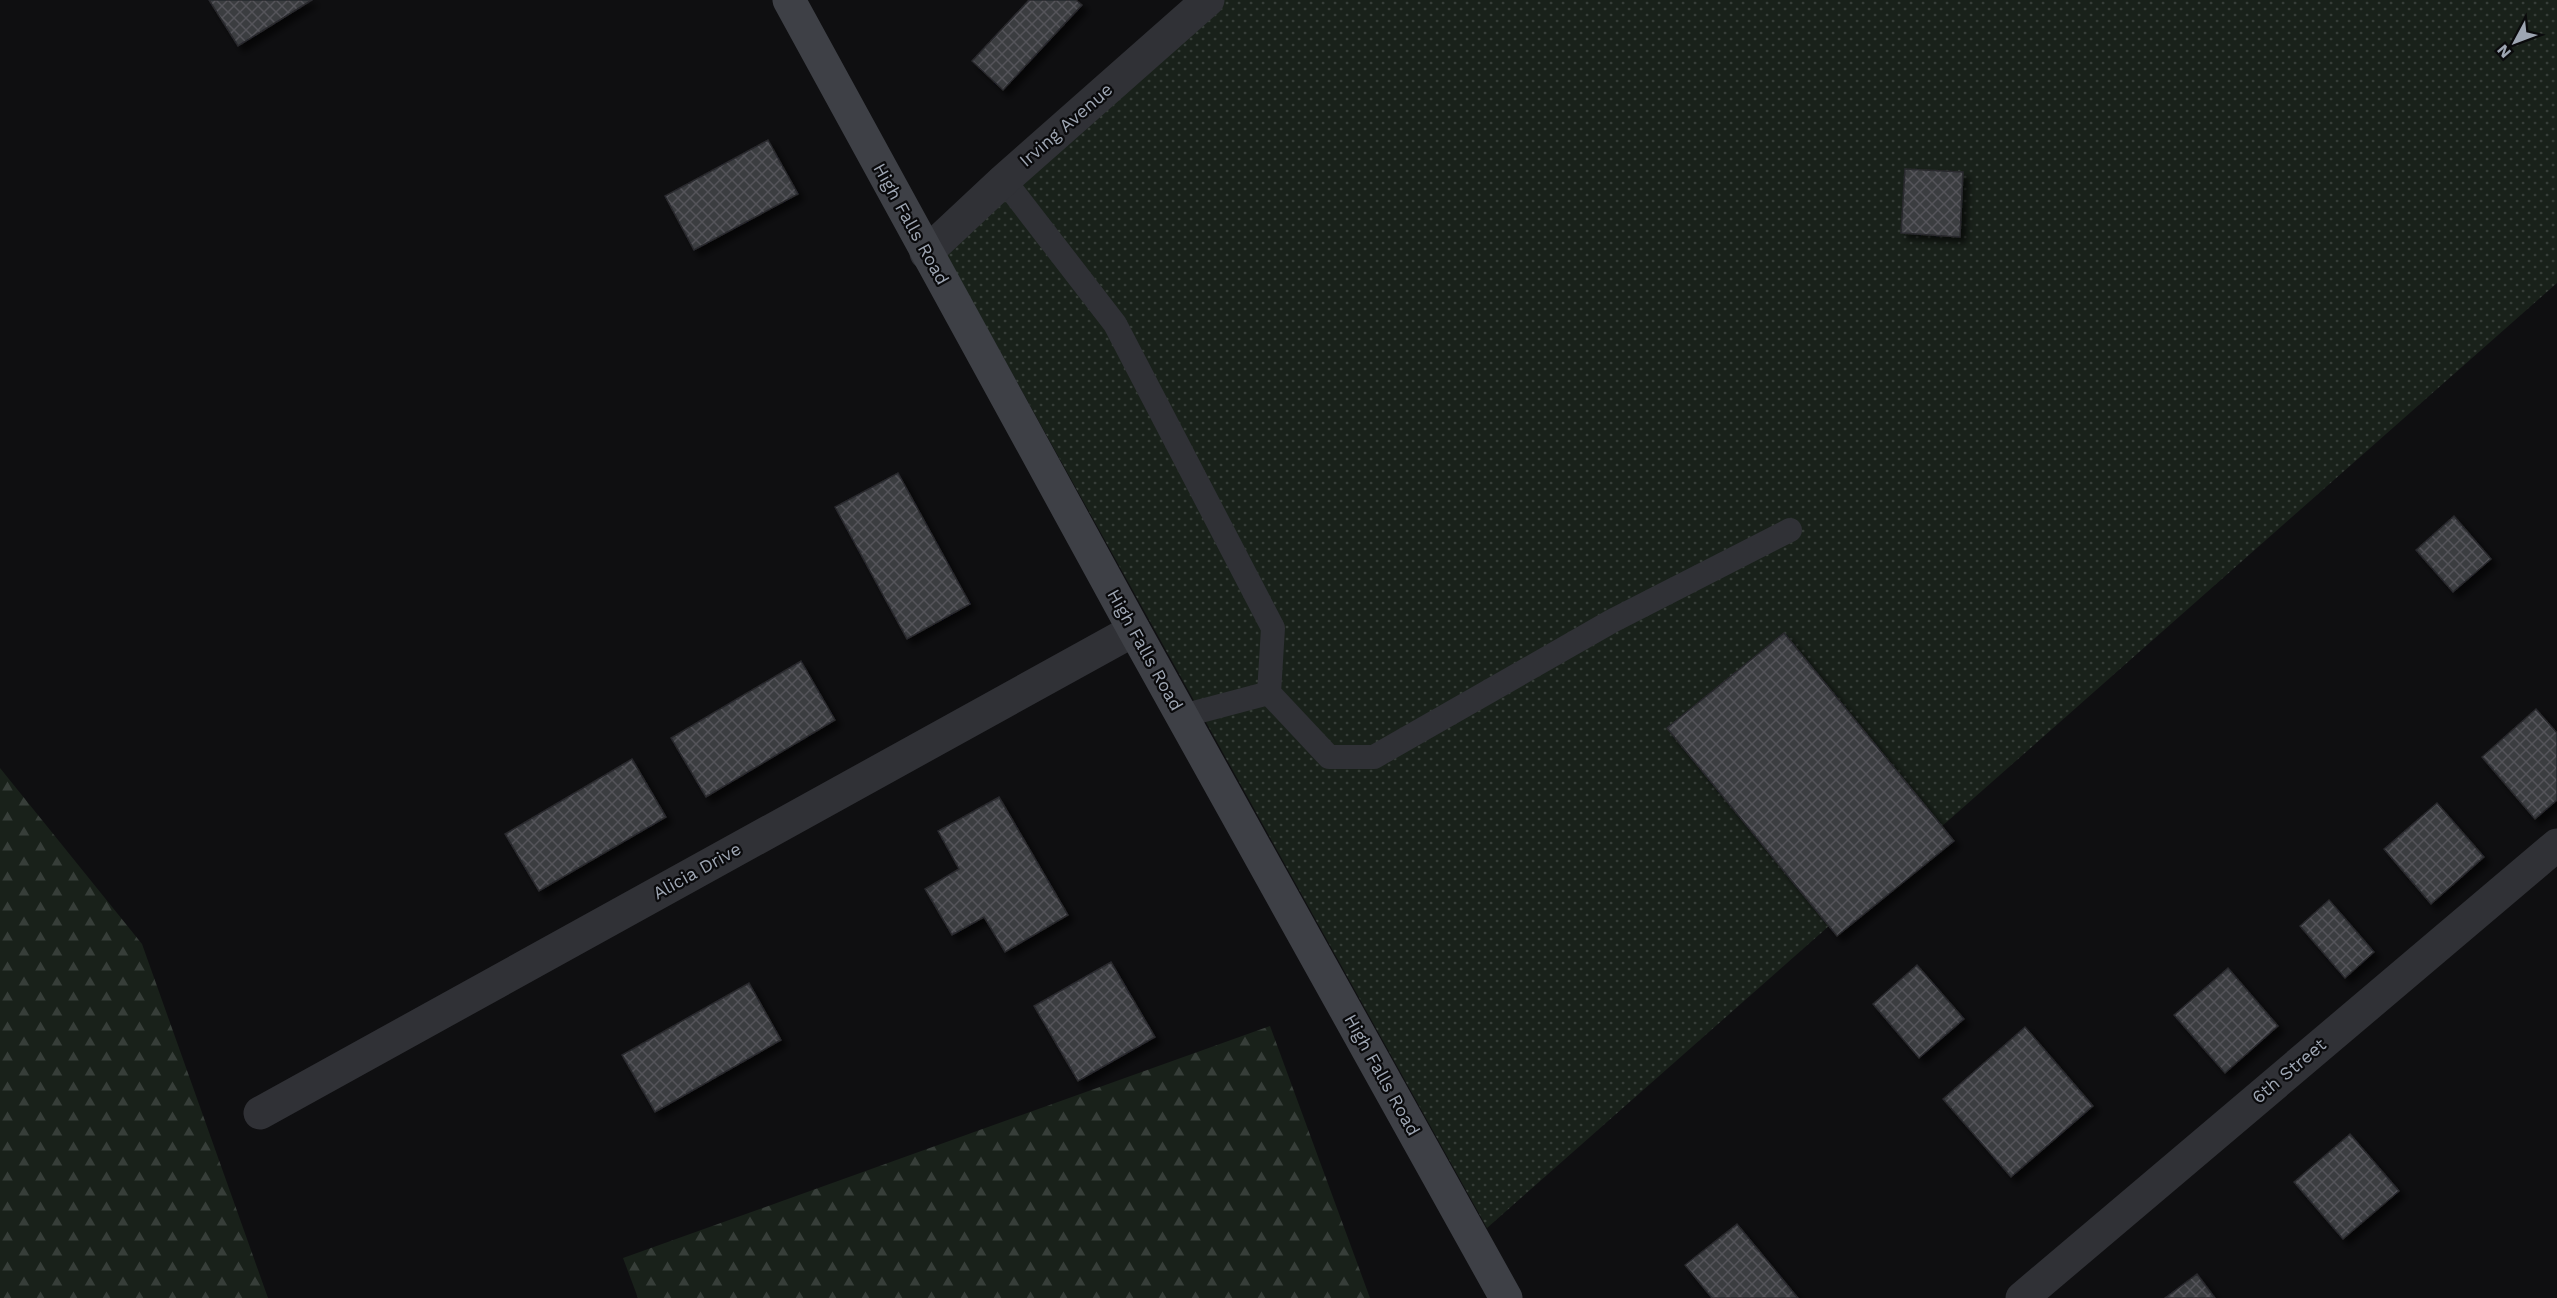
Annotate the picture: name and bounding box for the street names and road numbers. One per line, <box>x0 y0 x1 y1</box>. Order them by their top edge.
street label: Irving Avenue <box>1015 78 1117 171</box>
street label: High Falls Road <box>869 159 954 288</box>
street label: High Falls Road <box>1103 585 1188 714</box>
street label: Alicia Drive <box>649 838 745 903</box>
street label: High Falls Road <box>1340 1010 1425 1139</box>
street label: 6th Street <box>2247 1033 2330 1108</box>

